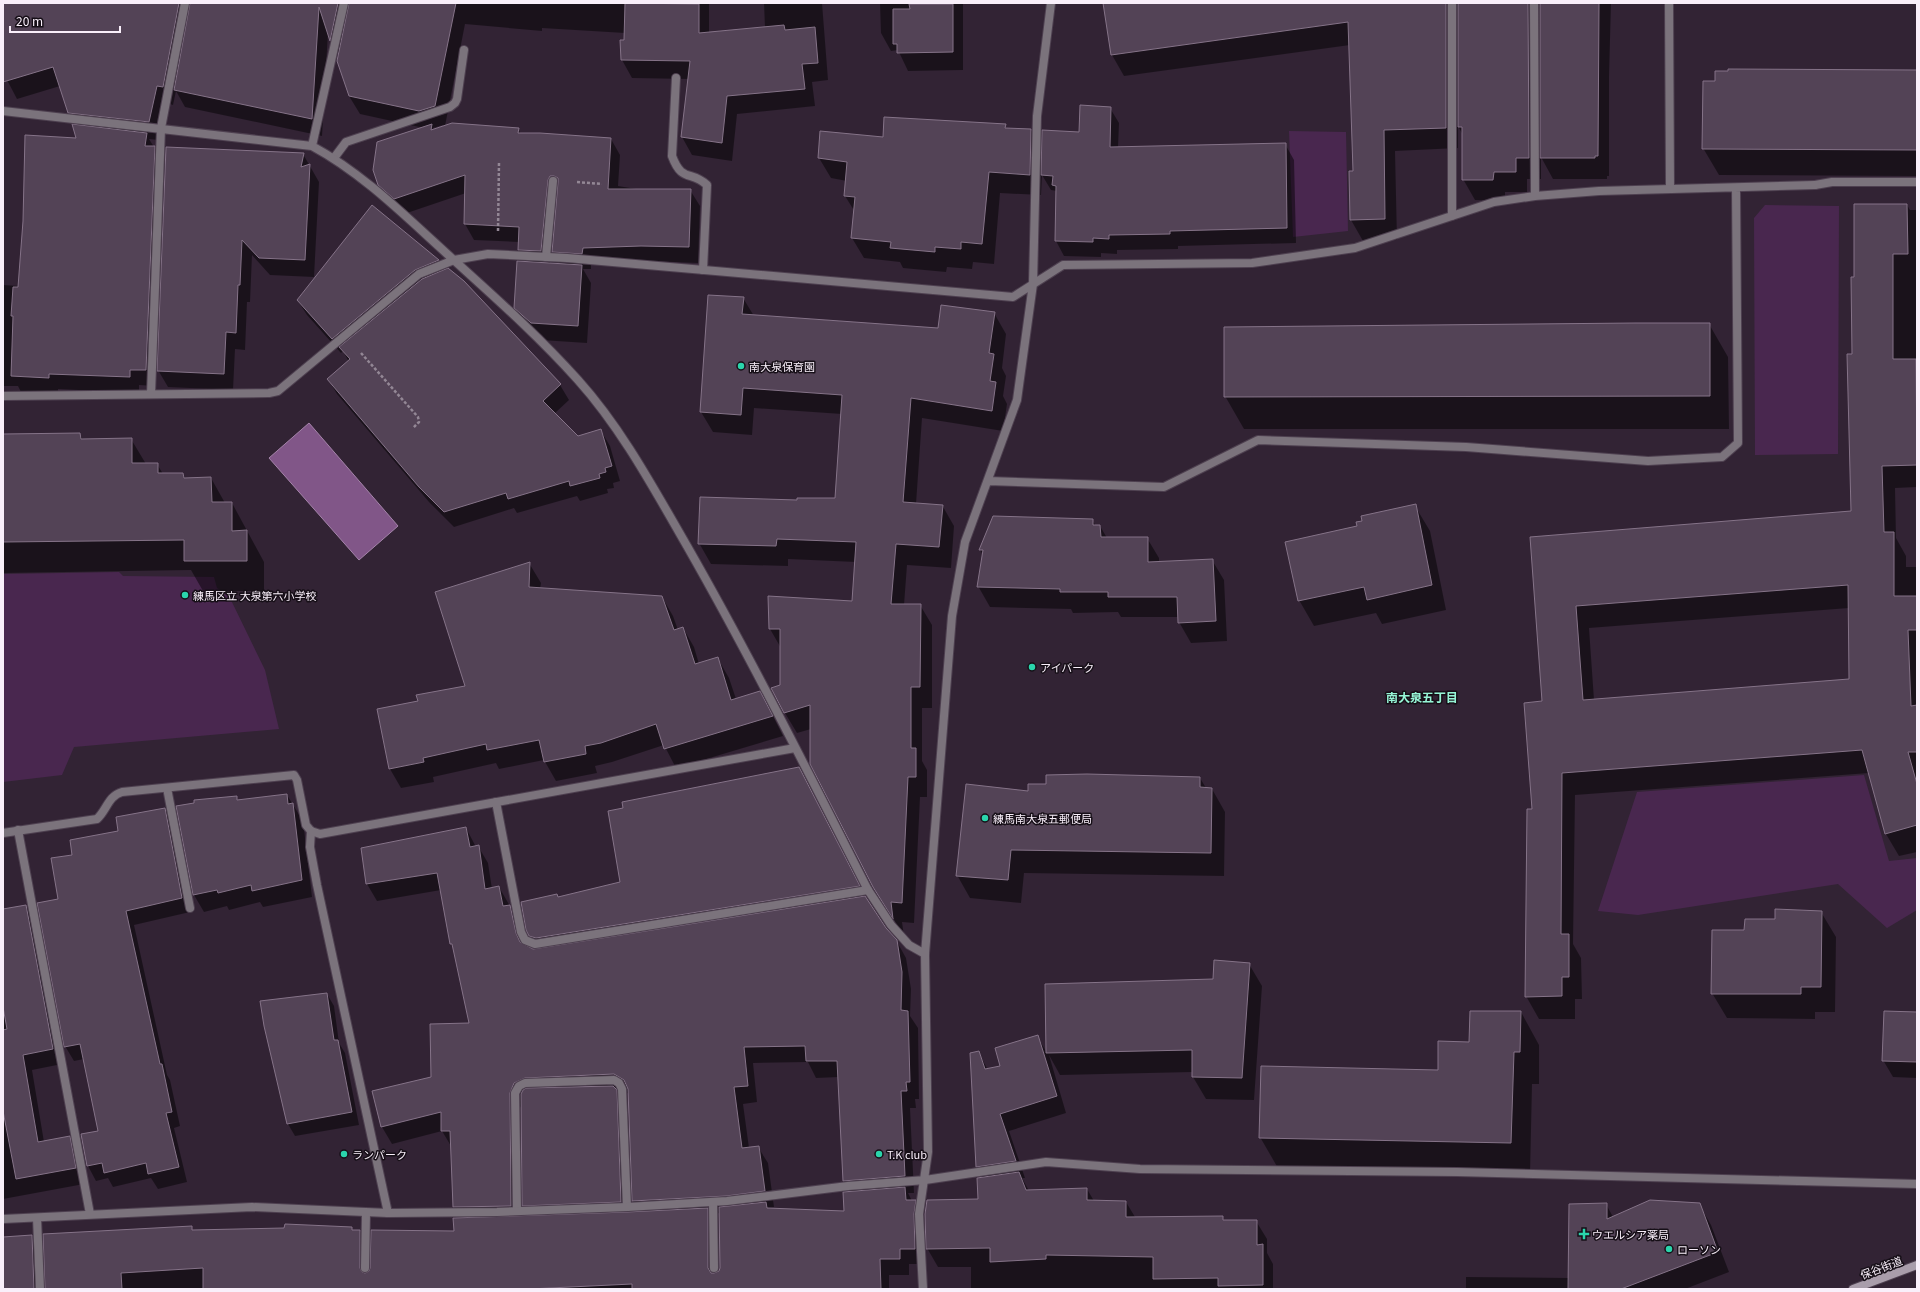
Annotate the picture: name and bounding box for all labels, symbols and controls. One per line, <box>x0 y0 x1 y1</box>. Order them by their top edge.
scale bar <box>10 8 120 34</box>
text: 20 m <box>16 12 43 29</box>
place label: 南大泉保育園 <box>749 358 815 374</box>
marker: 南大泉保育園 <box>736 361 746 371</box>
place label: 練馬区立 大泉第六小学校 <box>193 587 316 603</box>
marker: 練馬区立 大泉第六小学校 <box>180 590 190 600</box>
place label: アイパーク <box>1040 659 1094 675</box>
marker: アイパーク <box>1027 662 1037 672</box>
district label: 南大泉五丁目 <box>1386 688 1458 705</box>
place label: 練馬南大泉五郵便局 <box>993 810 1092 826</box>
marker: 練馬南大泉五郵便局 <box>980 813 990 823</box>
place label: ランパーク <box>352 1146 407 1162</box>
place label: T.K club <box>887 1146 927 1162</box>
marker: ランパーク <box>339 1149 349 1159</box>
marker: T.K club <box>874 1149 884 1159</box>
place label: ウエルシア薬局 <box>1592 1226 1669 1242</box>
marker: ウエルシア薬局 <box>1579 1229 1589 1239</box>
place label: ローソン <box>1677 1241 1721 1257</box>
marker: ローソン <box>1664 1244 1674 1254</box>
street label: 保谷街道 <box>1858 1252 1904 1282</box>

